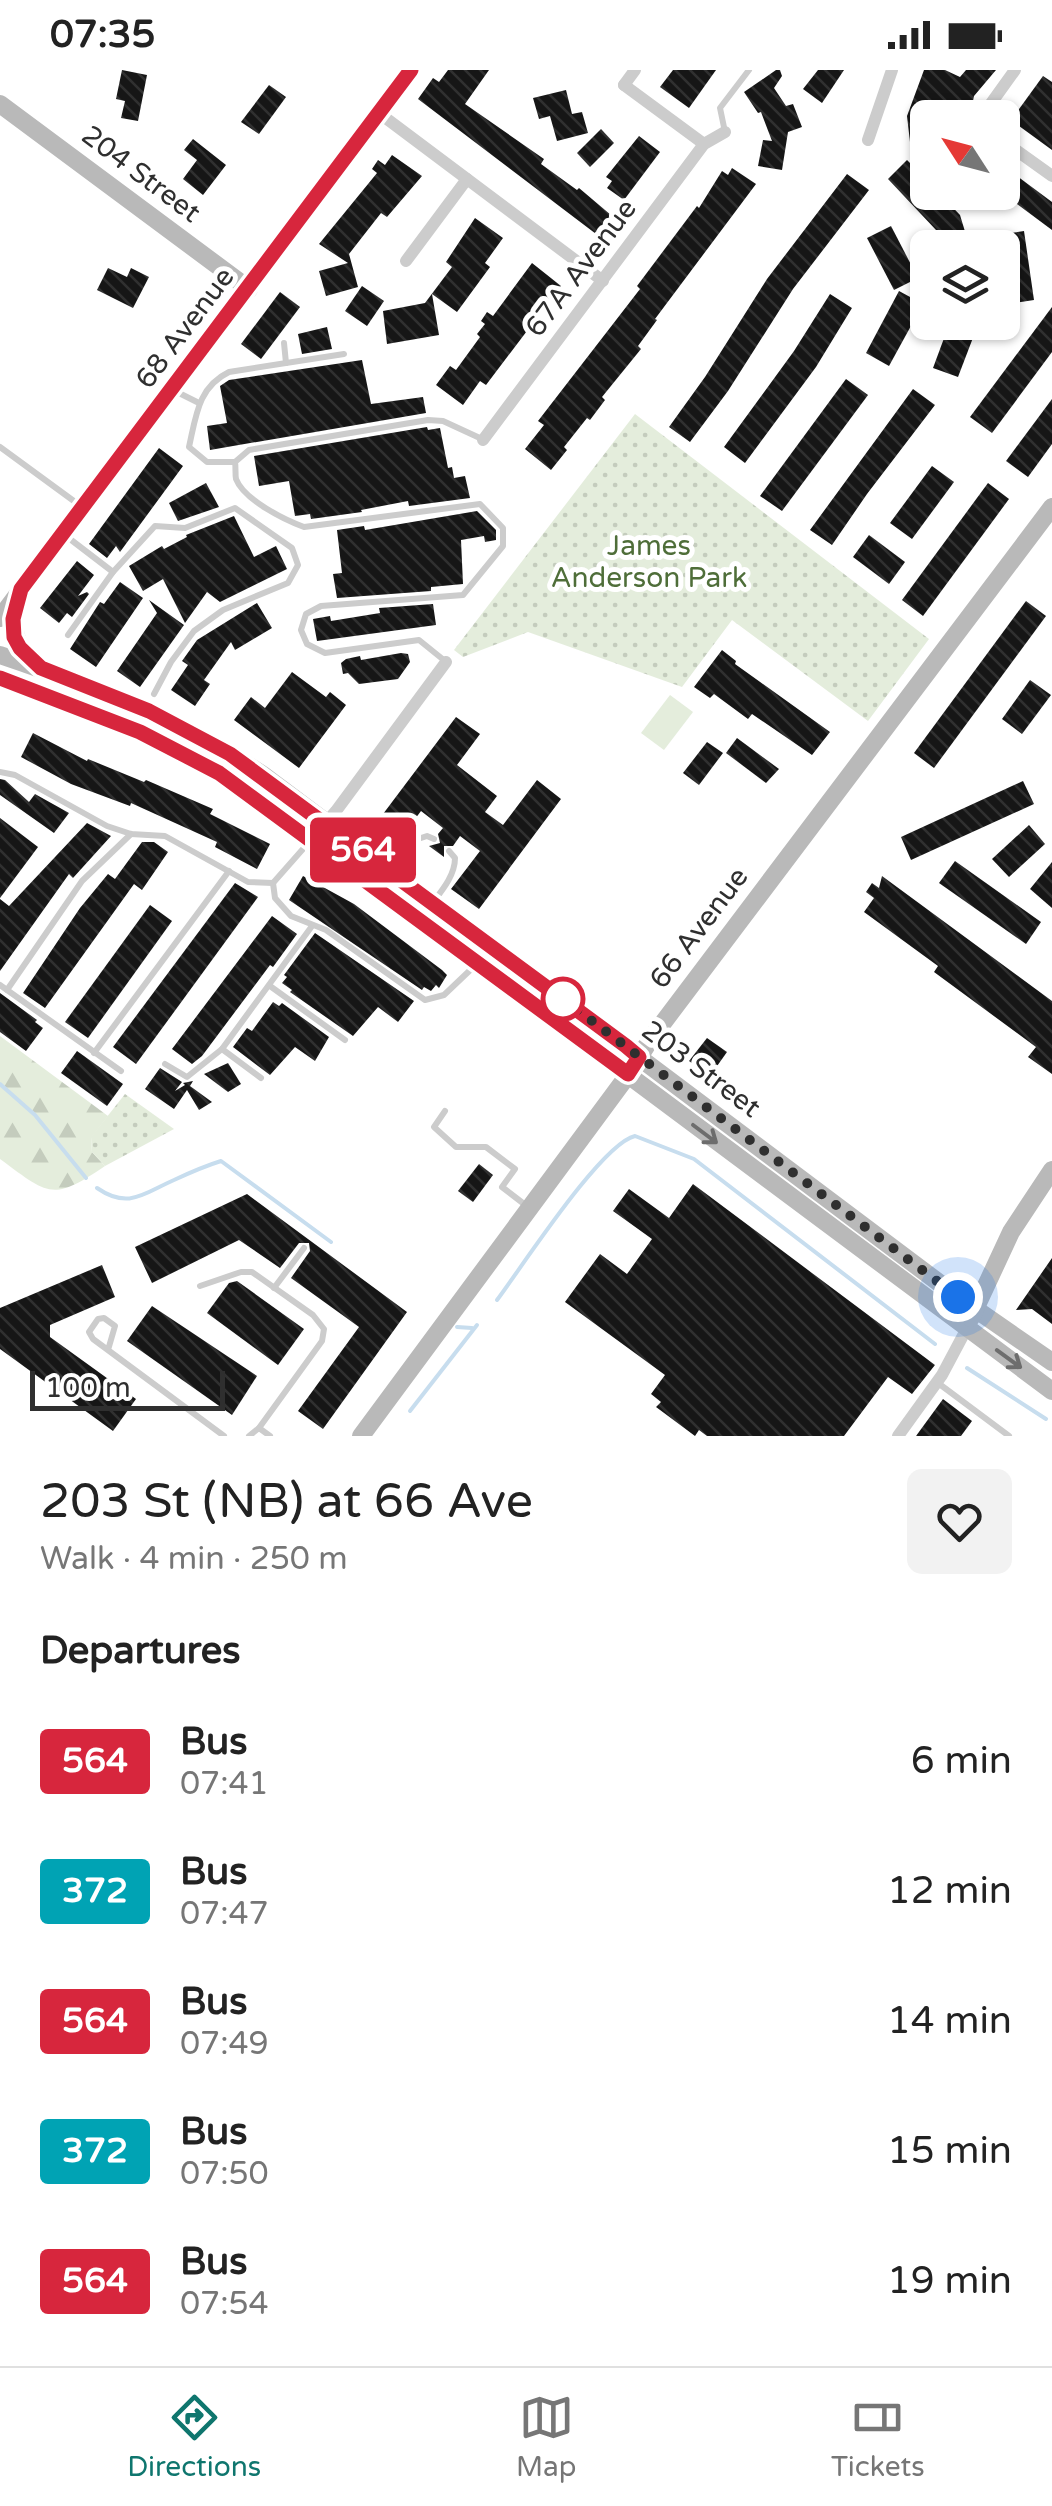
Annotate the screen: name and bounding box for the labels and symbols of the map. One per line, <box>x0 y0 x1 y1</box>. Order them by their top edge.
north arrow <box>910 100 1020 210</box>
street label: 204 Street <box>75 118 207 230</box>
street label: 67A Avenue <box>518 192 644 344</box>
street label: 68 Avenue <box>128 261 242 395</box>
park label: James Anderson Park <box>551 529 747 595</box>
line badge: 564 <box>306 818 420 882</box>
street label: 66 Avenue <box>642 861 756 995</box>
unlabelled marker <box>542 978 584 1020</box>
street label: 203 Street <box>635 1013 767 1125</box>
one-way arrow <box>691 1123 719 1144</box>
your location <box>933 1272 983 1322</box>
one-way arrow <box>995 1349 1022 1370</box>
scale bar <box>30 1366 225 1410</box>

